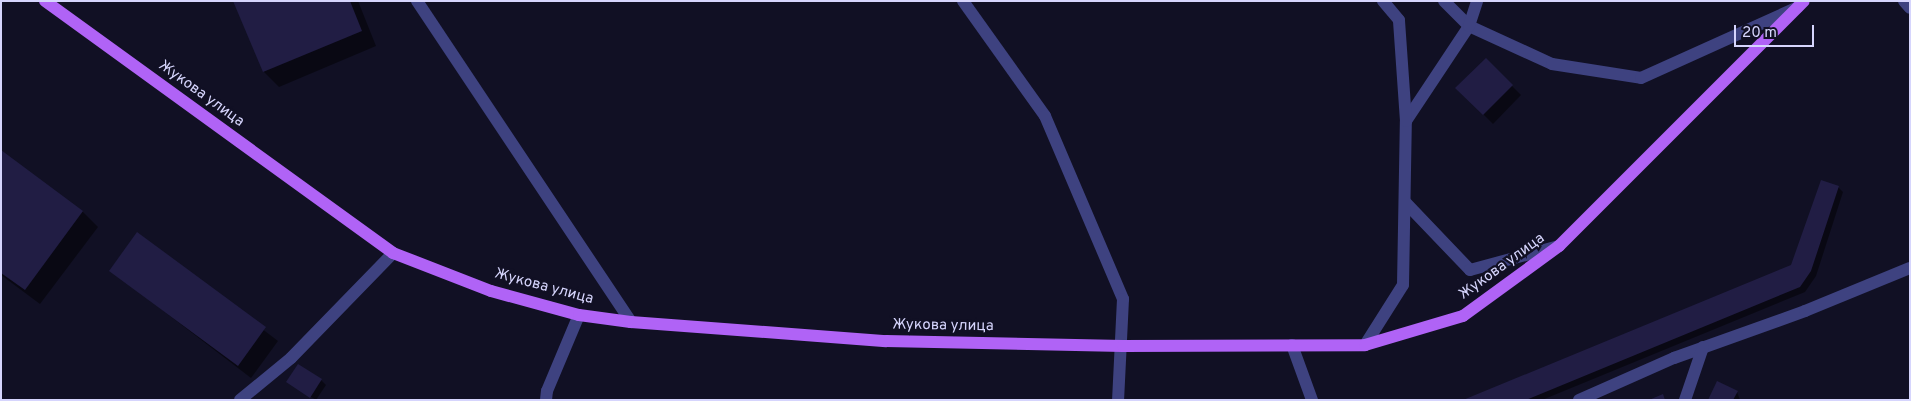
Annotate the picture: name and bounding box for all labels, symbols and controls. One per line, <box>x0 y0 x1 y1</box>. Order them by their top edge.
scale bar <box>1736 15 1816 47</box>
text: 20 m <box>1742 24 1777 43</box>
street label: Жукова улица <box>155 57 247 131</box>
street label: Жукова улица <box>1456 230 1548 304</box>
street label: Жукова улица <box>493 265 595 309</box>
street label: Жукова улица <box>892 316 994 336</box>

